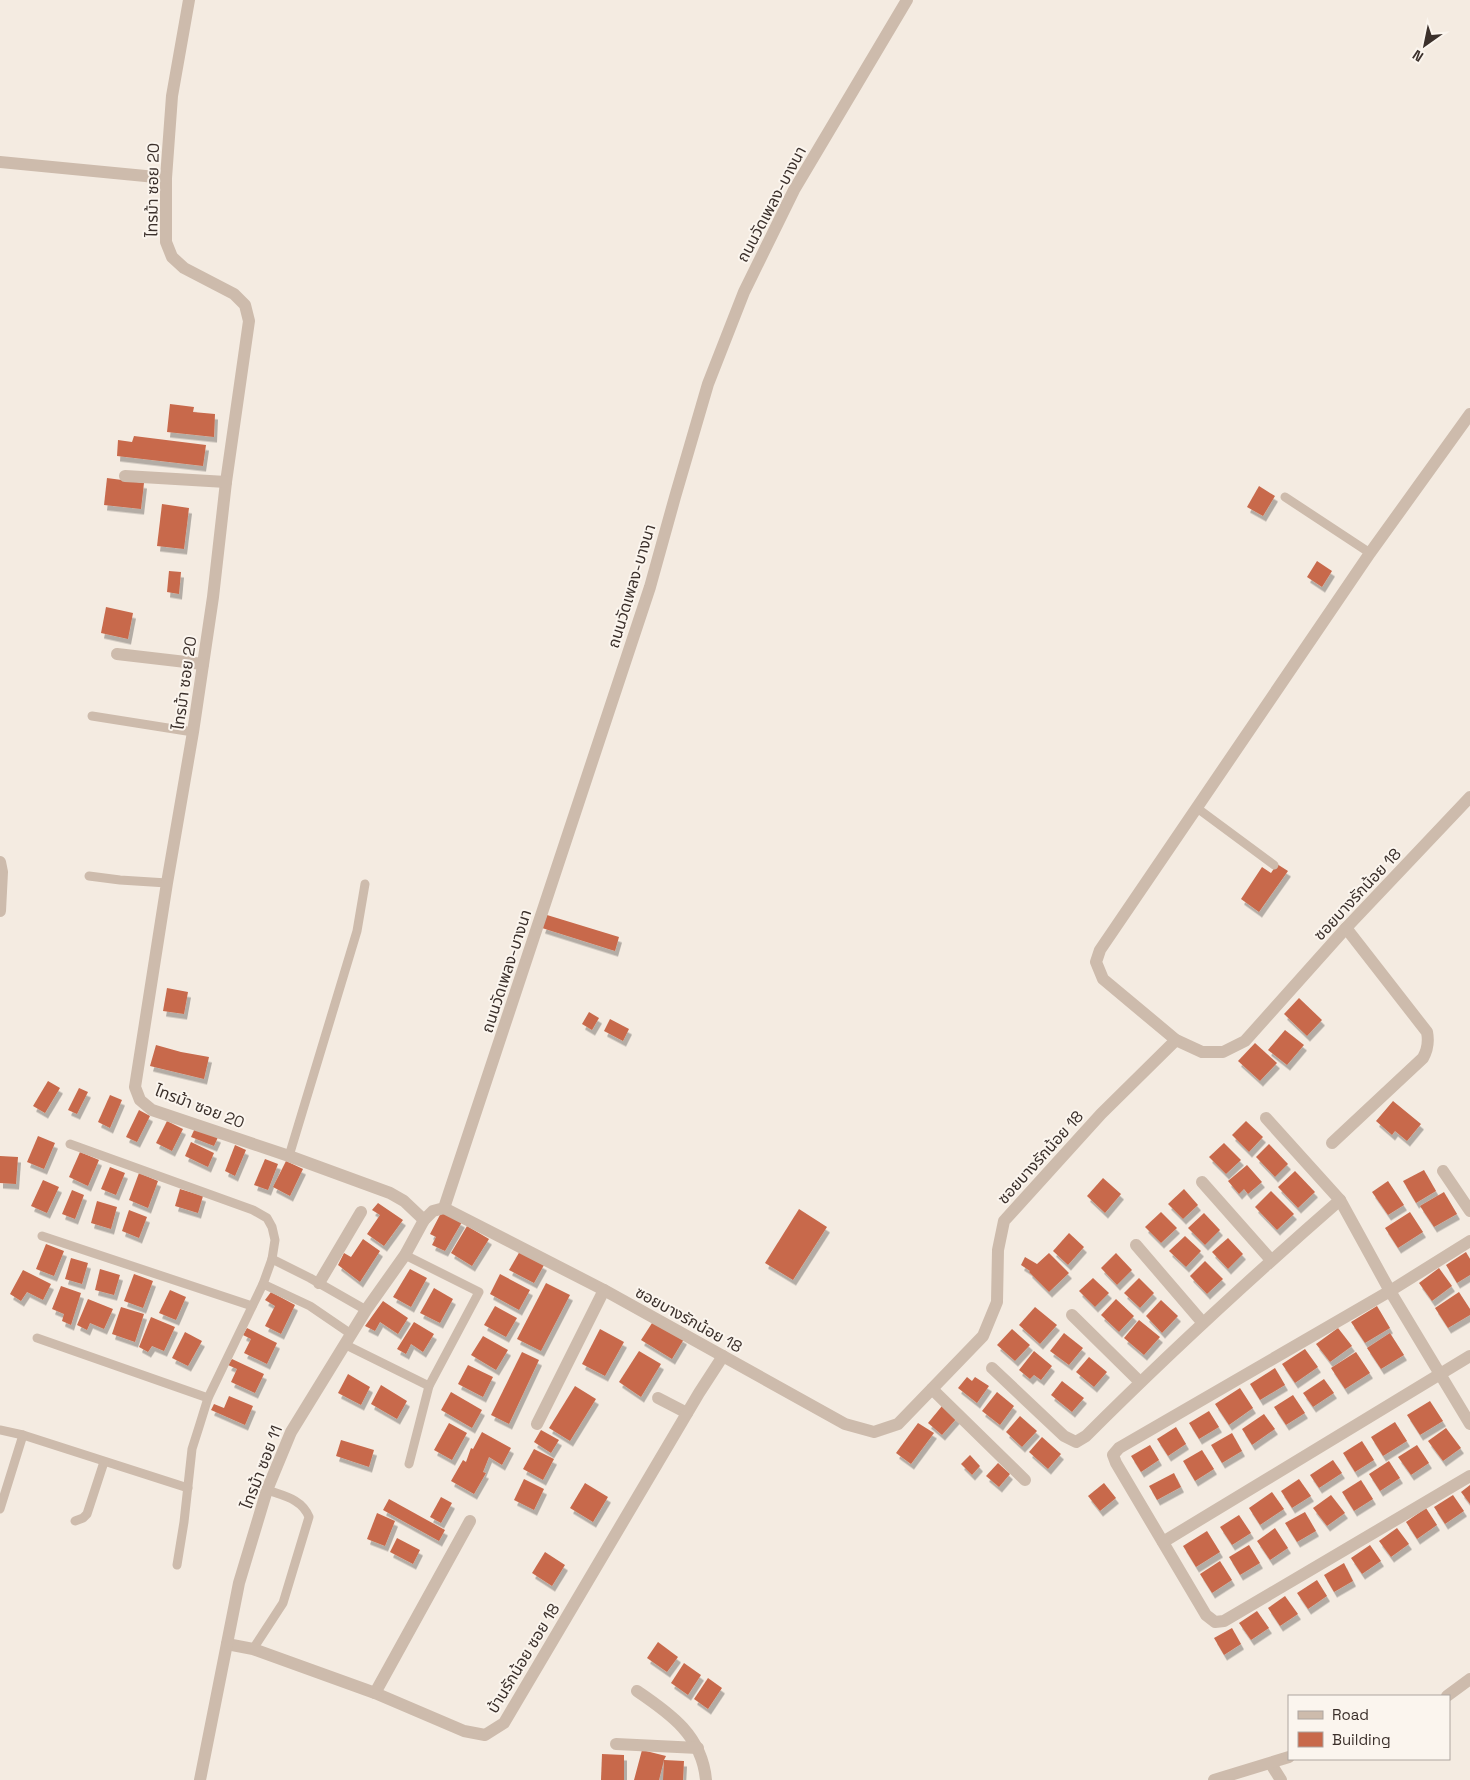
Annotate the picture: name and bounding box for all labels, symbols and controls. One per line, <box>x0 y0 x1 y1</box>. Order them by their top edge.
north arrow <box>1400 20 1450 70</box>
text: N <box>1409 46 1427 66</box>
street label: ไทรม้า ซอย 20 <box>141 143 164 238</box>
street label: ถนนวัดเพลง-บางนา <box>732 143 811 266</box>
street label: ถนนวัดเพลง-บางนา <box>603 522 660 651</box>
street label: ไทรม้า ซอย 20 <box>167 635 201 732</box>
street label: ซอยบางรักน้อย 18 <box>1309 844 1406 945</box>
street label: ถนนวัดเพลง-บางนา <box>477 907 536 1036</box>
street label: ไทรม้า ซอย 20 <box>151 1079 248 1133</box>
street label: ซอยบางรักน้อย 18 <box>993 1106 1088 1209</box>
street label: ซอยบางรักน้อย 18 <box>632 1281 746 1357</box>
street label: ไทรม้า ซอย 11 <box>236 1422 287 1513</box>
street label: บ้านรักน้อย ซอย 18 <box>482 1600 564 1717</box>
legend <box>1288 1695 1450 1760</box>
text: Road <box>1332 1705 1369 1724</box>
text: Building <box>1332 1730 1391 1749</box>

